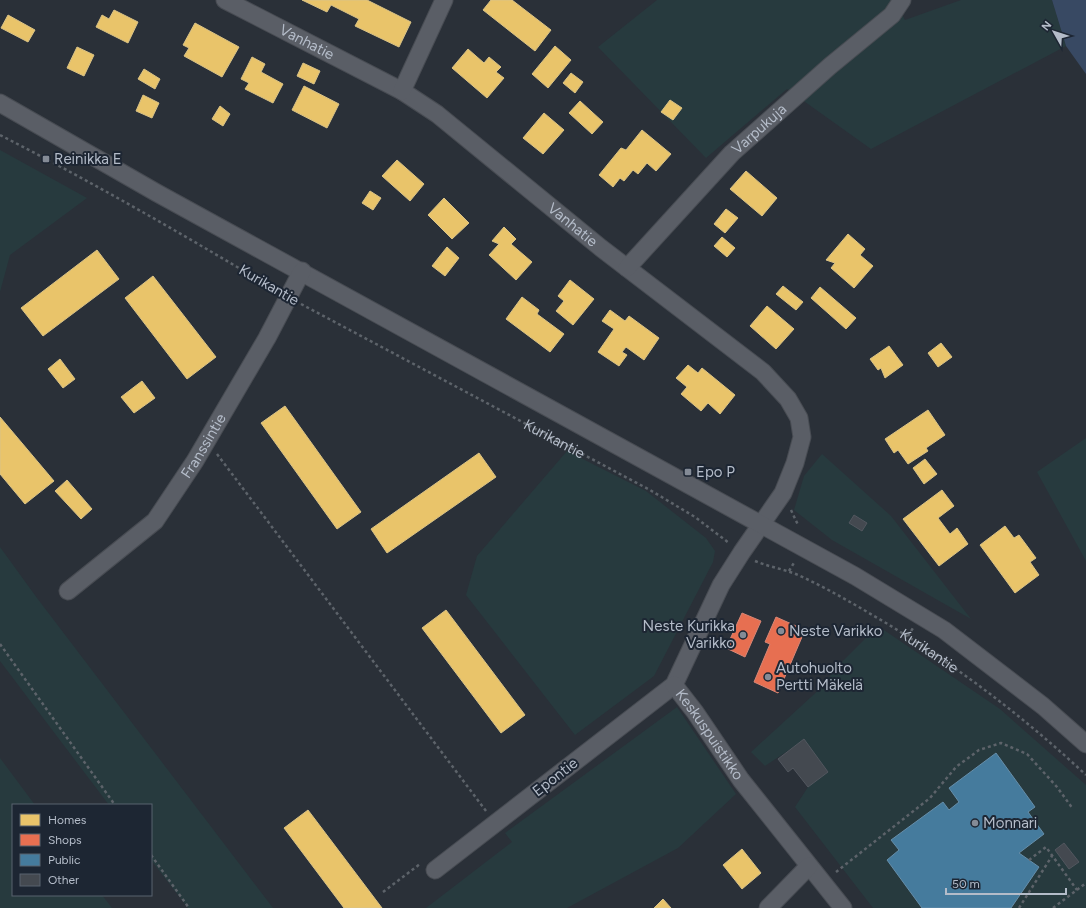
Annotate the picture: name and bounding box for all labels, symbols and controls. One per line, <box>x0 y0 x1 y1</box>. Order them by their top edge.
north arrow <box>1034 12 1074 52</box>
text: N <box>1039 19 1054 33</box>
street label: Vanhatie <box>276 21 337 64</box>
street label: Varpukuja <box>728 100 790 158</box>
place label: Reinikka E <box>54 150 122 168</box>
marker: Reinikka E <box>41 154 51 164</box>
street label: Vanhatie <box>544 199 601 250</box>
street label: Kurikantie <box>236 261 302 309</box>
street label: Franssintie <box>177 410 230 482</box>
street label: Kurikantie <box>521 415 588 463</box>
place label: Epo P <box>696 463 735 481</box>
marker: Epo P <box>683 467 693 477</box>
place label: Neste Kurikka Varikko <box>643 617 735 652</box>
place label: Neste Varikko <box>789 622 883 640</box>
street label: Kurikantie <box>897 625 962 677</box>
marker: Neste Varikko <box>776 626 786 636</box>
marker: Neste Kurikka Varikko <box>738 630 748 640</box>
place label: Autohuolto Pertti Mäkelä <box>776 659 863 694</box>
marker: Autohuolto Pertti Mäkelä <box>763 672 773 682</box>
street label: Keskuspuistikko <box>672 685 748 784</box>
street label: Epontie <box>529 754 581 800</box>
legend <box>12 804 152 896</box>
text: Homes <box>48 813 87 827</box>
place label: Monnari <box>983 814 1037 832</box>
marker: Monnari <box>970 818 980 828</box>
text: Shops <box>48 833 82 847</box>
text: Public <box>48 853 81 867</box>
scale bar <box>946 870 1066 896</box>
text: Other <box>48 873 79 887</box>
text: 50 m <box>952 877 980 891</box>

